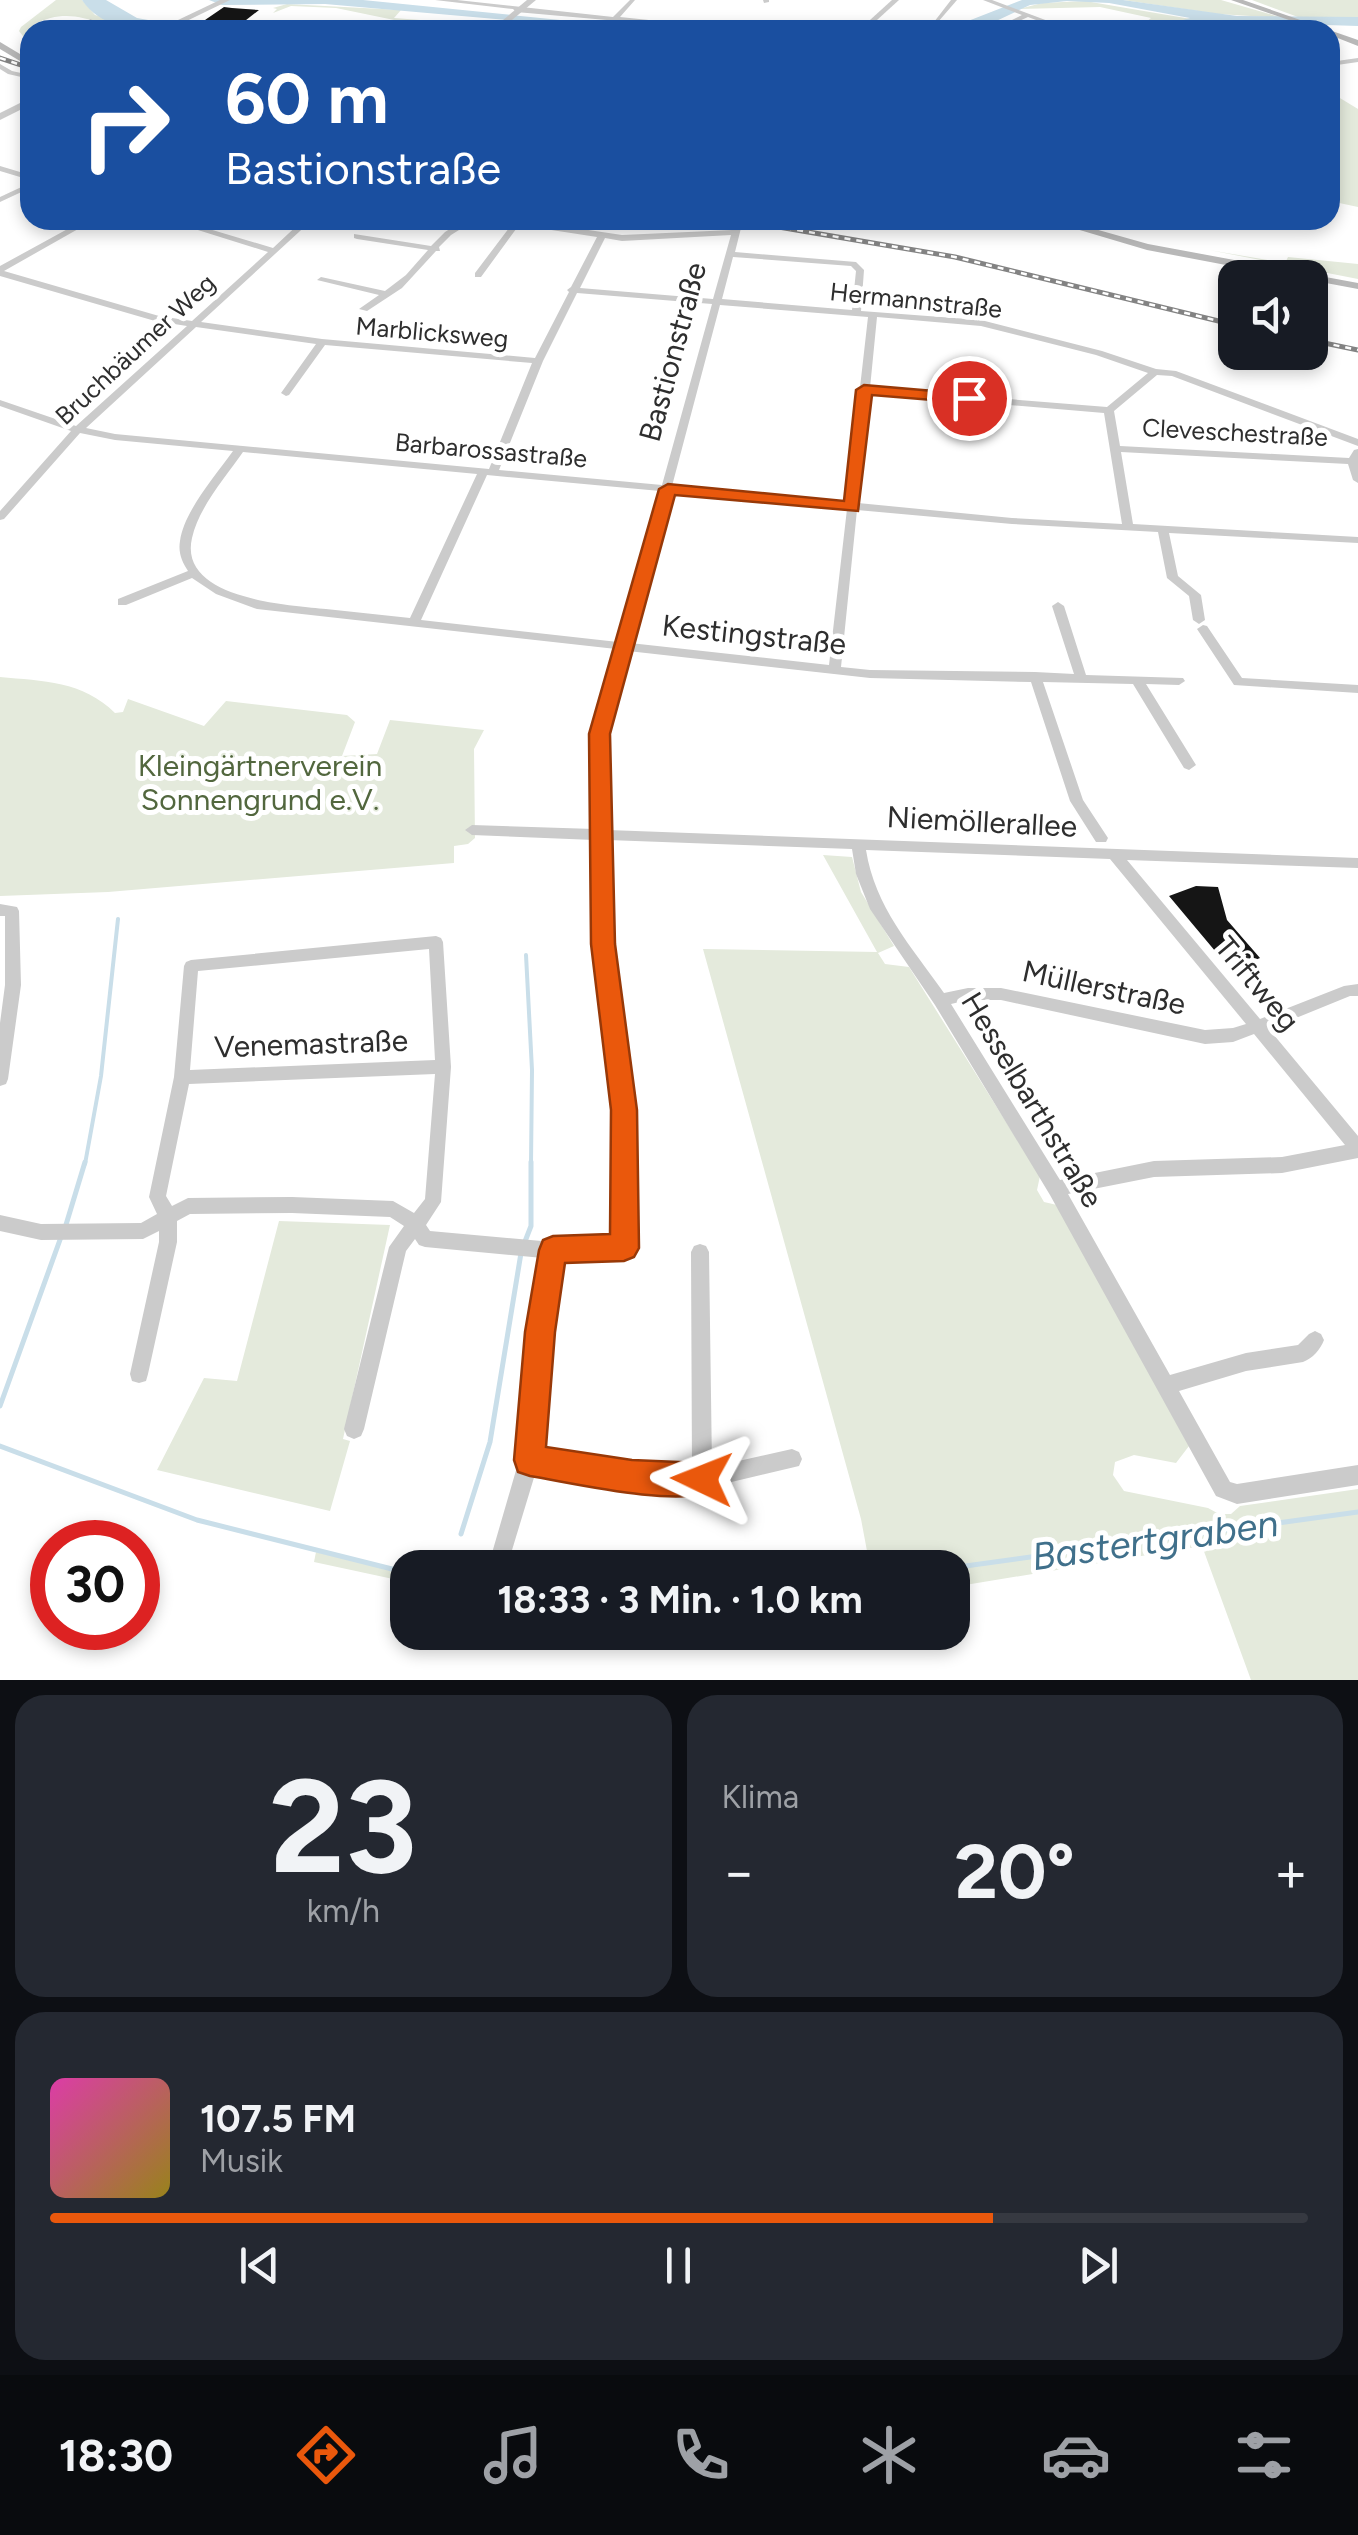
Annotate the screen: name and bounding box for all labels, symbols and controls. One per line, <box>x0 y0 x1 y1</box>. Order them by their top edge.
text: 60 m <box>225 56 389 141</box>
icon: right <box>60 60 190 190</box>
text: Bastionstraße <box>225 141 501 195</box>
street label: Bastionstraße <box>631 258 714 446</box>
map controls <box>1218 260 1328 370</box>
button: sound <box>1218 260 1328 370</box>
street label: Bruchbäumer Weg <box>49 267 221 431</box>
street label: Hermannstraße <box>828 276 1004 324</box>
street label: Marblicksweg <box>354 310 510 354</box>
pin <box>927 356 1012 441</box>
icon: arrive <box>942 371 997 426</box>
street label: Cleveschestraße <box>1141 412 1329 452</box>
street label: Barbarossastraße <box>394 427 588 473</box>
street label: Kestingstraße <box>660 606 848 663</box>
park label: Kleingärtnerverein Sonnengrund e.V. <box>138 747 382 818</box>
street label: Niemöllerallee <box>886 798 1078 845</box>
street label: Triftweg <box>1207 929 1308 1038</box>
street label: Müllerstraße <box>1019 952 1189 1023</box>
street label: Hesselbarthstraße <box>953 985 1111 1214</box>
street label: Venemastraße <box>213 1022 409 1065</box>
position arrow <box>650 1427 754 1531</box>
water label: Bastertgraben <box>1029 1500 1281 1580</box>
speed limit sign: 30 <box>30 1520 160 1650</box>
text: 18:33 · 3 Min. · 1.0 km <box>497 1577 863 1623</box>
text: 23 <box>269 1749 417 1905</box>
text: Klima <box>722 1778 799 1816</box>
text: 20° <box>955 1827 1075 1917</box>
text: − <box>722 1839 756 1905</box>
text: + <box>1274 1839 1308 1905</box>
text: km/h <box>307 1892 380 1930</box>
text: 107.5 FM <box>200 2096 356 2142</box>
text: Musik <box>200 2142 283 2180</box>
icon: previous <box>232 2238 287 2293</box>
icon: pause <box>651 2238 706 2293</box>
icon: next <box>1071 2238 1126 2293</box>
icon: directions <box>291 2420 361 2490</box>
icon: music <box>478 2420 548 2490</box>
icon: phone <box>666 2420 736 2490</box>
icon: climate <box>854 2420 924 2490</box>
icon: car <box>1041 2420 1111 2490</box>
icon: filters <box>1229 2420 1299 2490</box>
text: 18:30 <box>59 2428 173 2482</box>

